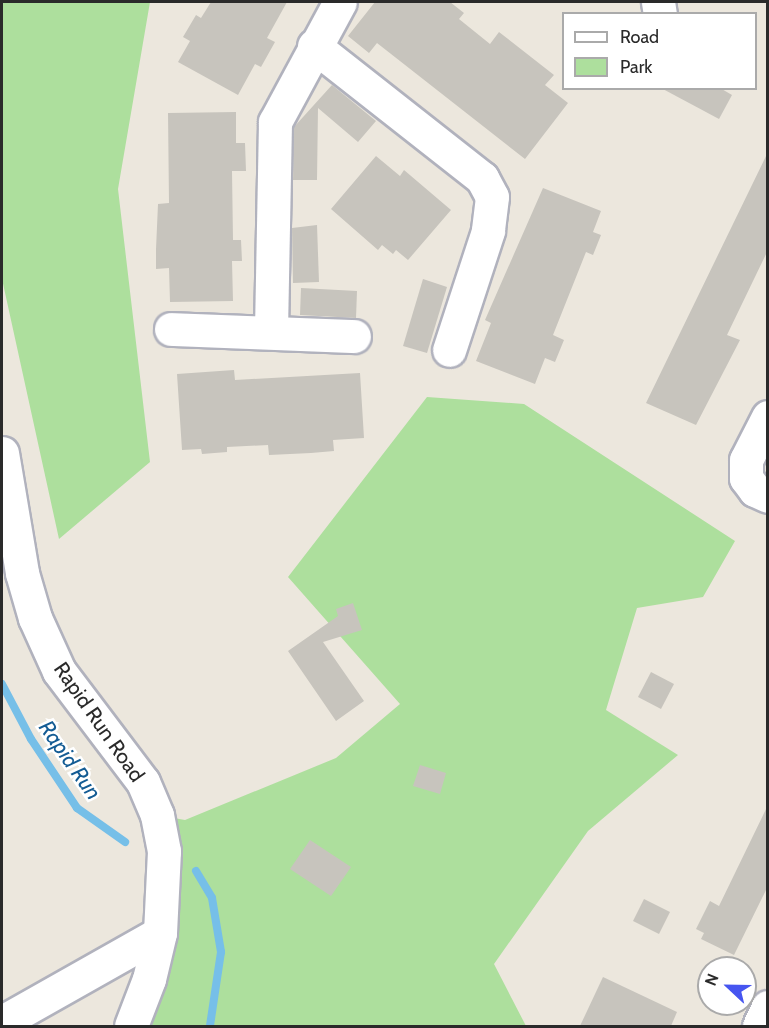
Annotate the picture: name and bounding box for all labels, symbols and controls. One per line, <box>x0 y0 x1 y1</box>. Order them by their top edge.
legend <box>562 12 757 90</box>
text: Road <box>620 26 659 48</box>
text: Park <box>620 56 652 78</box>
street label: Rapid Run Road <box>48 657 150 787</box>
water label: Rapid Run <box>33 715 107 805</box>
north arrow <box>697 956 757 1016</box>
text: N <box>701 971 723 989</box>

